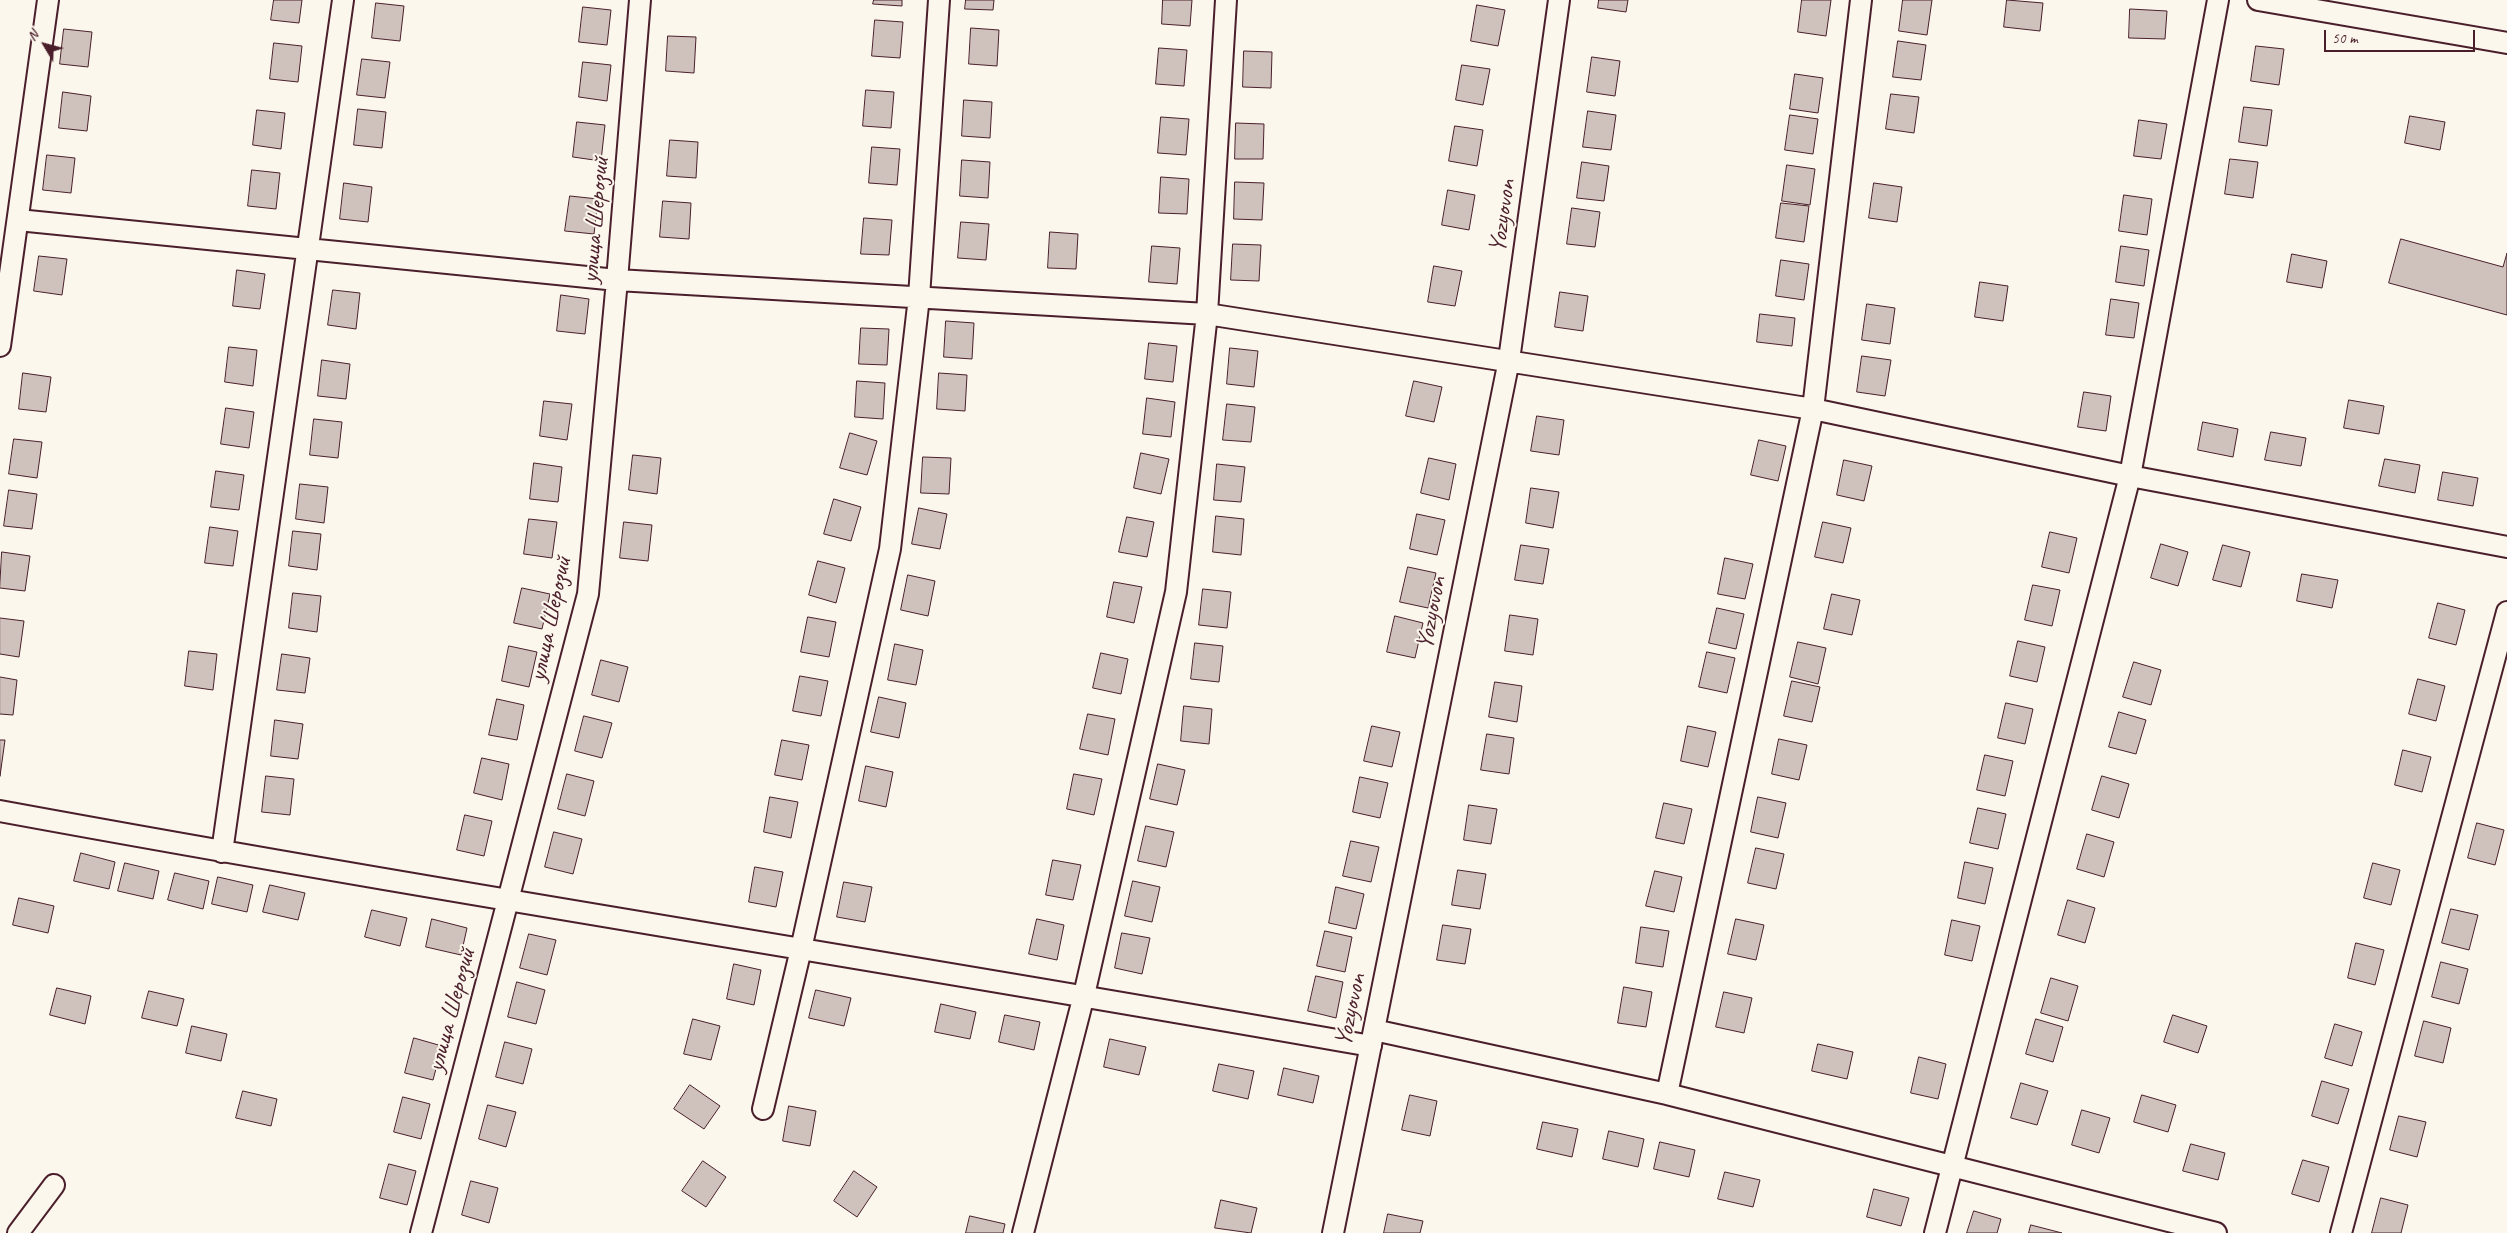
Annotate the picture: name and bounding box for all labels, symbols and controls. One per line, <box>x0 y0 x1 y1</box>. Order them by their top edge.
north arrow <box>20 20 70 70</box>
scale bar <box>2327 20 2478 52</box>
text: N <box>23 27 42 44</box>
text: 50 m <box>2332 29 2358 48</box>
street label: улица Шерозий <box>576 155 616 285</box>
street label: Yozyovon <box>1483 178 1523 254</box>
street label: улица Шерозий <box>523 554 579 684</box>
street label: Yozyovon <box>1410 574 1454 652</box>
street label: улица Шерозий <box>421 945 483 1075</box>
street label: Yozyovon <box>1329 971 1373 1049</box>

